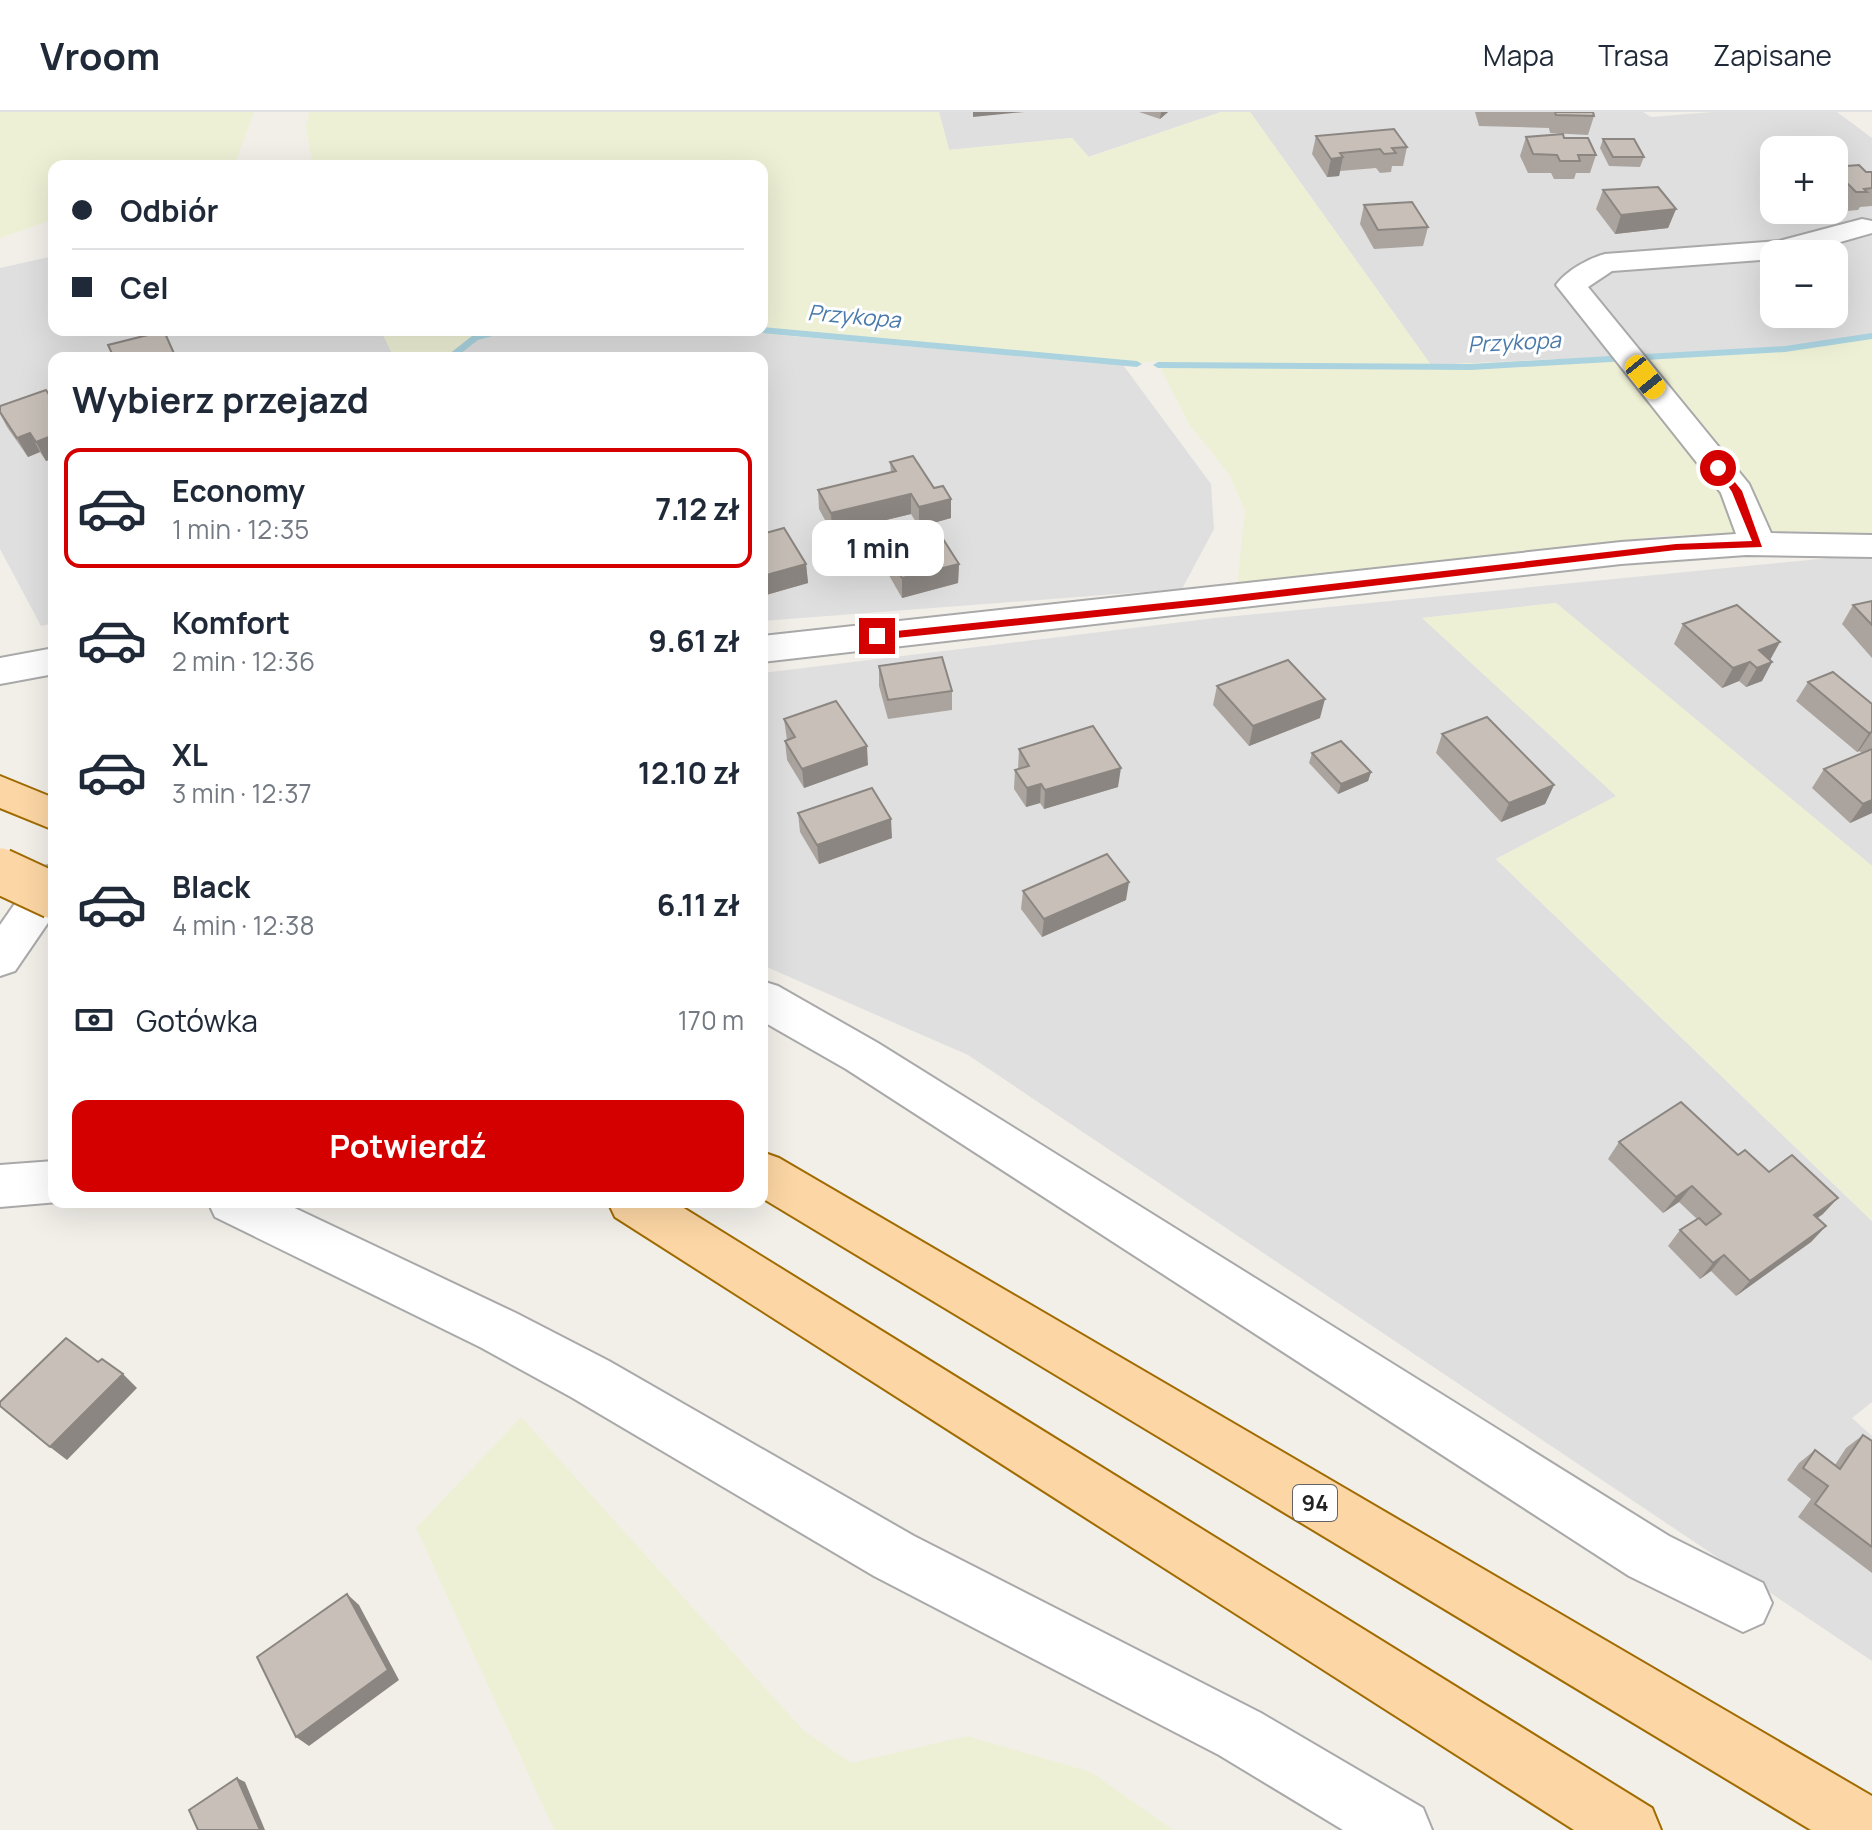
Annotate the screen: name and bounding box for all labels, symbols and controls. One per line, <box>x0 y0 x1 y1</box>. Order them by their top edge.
text: Vroom <box>40 29 160 81</box>
text: Mapa <box>1483 36 1554 74</box>
text: Trasa <box>1598 36 1669 74</box>
text: Zapisane <box>1713 36 1832 74</box>
map controls <box>1760 136 1848 328</box>
button: + <box>1760 136 1848 224</box>
text: Odbiór <box>120 190 218 231</box>
button: − <box>1760 240 1848 328</box>
text: Cel <box>120 267 169 308</box>
water label: Przykopa <box>806 297 903 335</box>
water label: Przykopa <box>1467 324 1563 359</box>
car <box>1621 351 1669 403</box>
text: Wybierz przejazd <box>72 375 369 424</box>
route start <box>1700 450 1736 486</box>
text: Economy <box>172 470 305 511</box>
icon: car <box>76 472 148 544</box>
text: 7.12 zł <box>655 488 740 529</box>
text: 1 min · 12:35 <box>172 511 309 547</box>
callout: 1 min <box>811 520 943 576</box>
text: 1 min <box>846 530 910 566</box>
text: Komfort <box>172 602 290 643</box>
icon: car <box>76 604 148 676</box>
route end <box>859 618 895 654</box>
text: 9.61 zł <box>648 620 740 661</box>
text: 2 min · 12:36 <box>172 643 315 679</box>
text: XL <box>172 734 208 775</box>
icon: car <box>76 736 148 808</box>
text: 12.10 zł <box>638 752 740 793</box>
text: 3 min · 12:37 <box>172 775 312 811</box>
text: Black <box>172 866 250 907</box>
icon: car <box>76 868 148 940</box>
text: 6.11 zł <box>657 884 740 925</box>
text: 4 min · 12:38 <box>172 907 315 943</box>
icon: cash <box>72 998 116 1042</box>
text: Gotówka <box>136 1000 258 1041</box>
text: 170 m <box>678 1002 744 1038</box>
button: Potwierdź <box>72 1100 744 1192</box>
road number: 94 <box>1293 1485 1337 1521</box>

